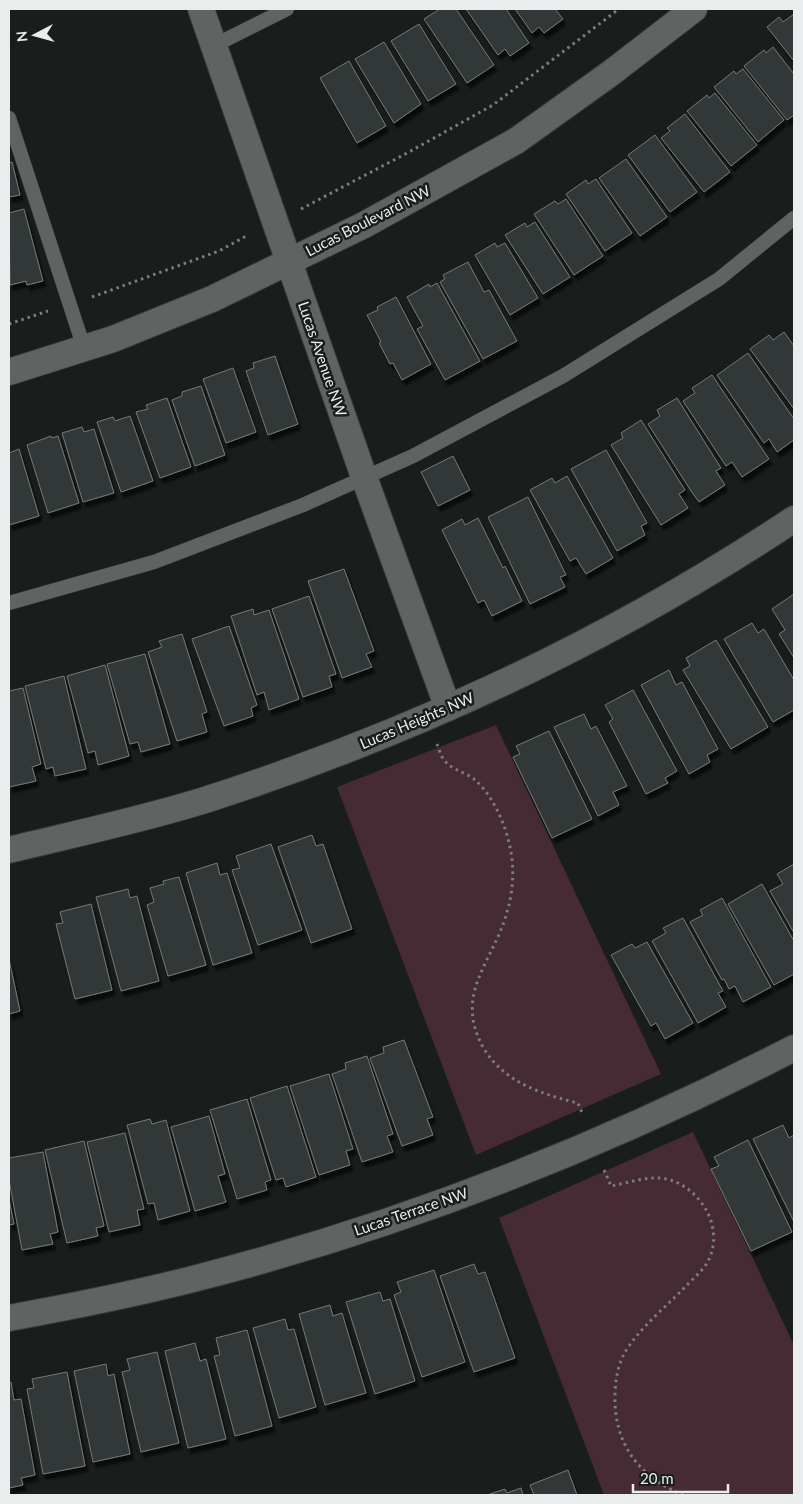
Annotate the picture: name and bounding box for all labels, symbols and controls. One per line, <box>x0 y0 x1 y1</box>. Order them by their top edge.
north arrow <box>10 10 60 60</box>
text: N <box>13 30 31 43</box>
street label: Lucas Boulevard NW <box>302 181 433 259</box>
street label: Lucas Avenue NW <box>295 299 351 419</box>
street label: Lucas Heights NW <box>357 688 477 752</box>
street label: Lucas Terrace NW <box>351 1183 470 1239</box>
scale bar <box>633 1462 728 1494</box>
text: 20 m <box>640 1469 674 1487</box>

